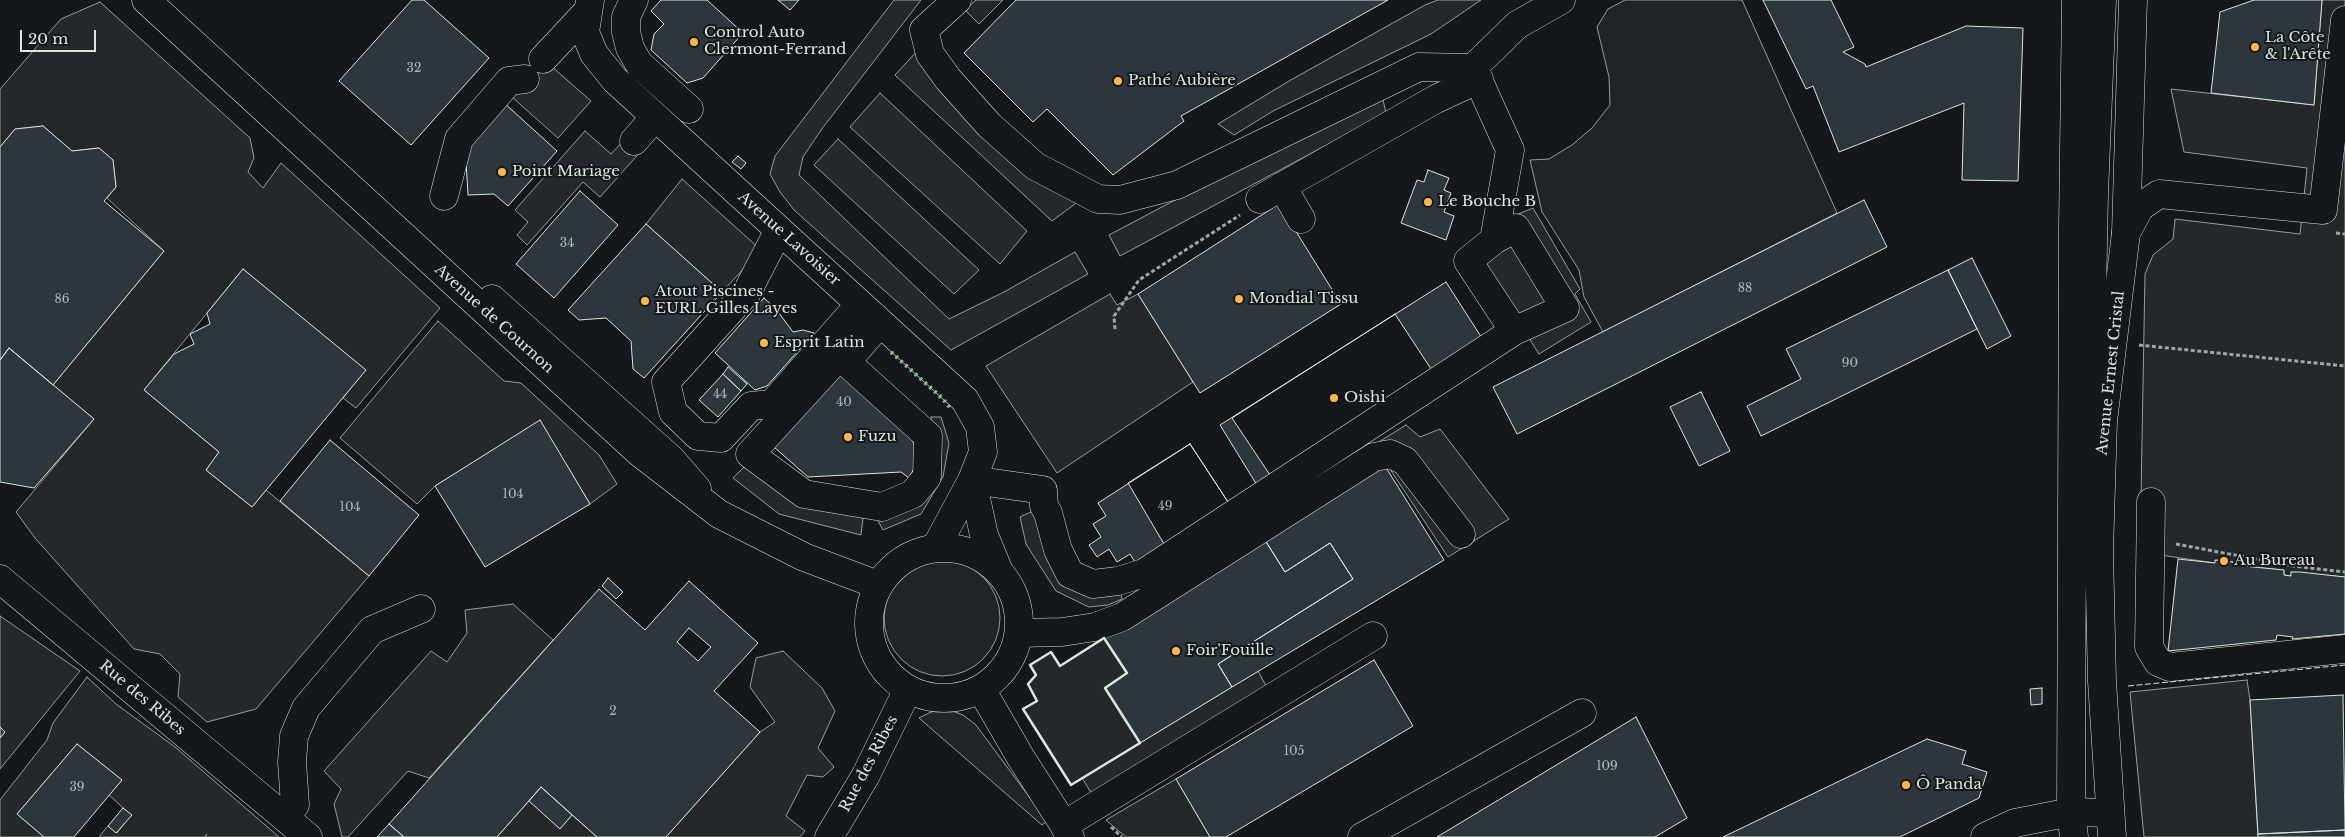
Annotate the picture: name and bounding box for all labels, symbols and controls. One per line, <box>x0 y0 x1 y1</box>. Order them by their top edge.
scale bar <box>22 20 99 52</box>
place label: Control Auto Clermont-Ferrand <box>704 24 846 59</box>
text: 20 m <box>28 29 68 48</box>
place label: La Côte & l'Arête <box>2265 29 2331 64</box>
marker: Control Auto Clermont-Ferrand <box>688 36 700 48</box>
marker: La Côte & l'Arête <box>2249 41 2261 53</box>
house number: 32 <box>407 62 421 76</box>
place label: Pathé Aubière <box>1128 72 1236 90</box>
marker: Pathé Aubière <box>1112 75 1124 87</box>
place label: Point Mariage <box>512 163 620 181</box>
marker: Point Mariage <box>496 166 508 178</box>
street label: Avenue Lavoisier <box>734 188 844 290</box>
place label: Le Bouche B <box>1438 193 1536 211</box>
marker: Le Bouche B <box>1422 196 1434 208</box>
house number: 34 <box>560 237 574 251</box>
street label: Avenue de Cournon <box>431 261 557 377</box>
house number: 88 <box>1738 282 1752 296</box>
place label: Atout Piscines - EURL Gilles Layes <box>655 283 797 318</box>
place label: Mondial Tissu <box>1249 290 1358 308</box>
street label: Avenue Ernest Cristal <box>2093 290 2129 456</box>
house number: 86 <box>55 293 69 307</box>
marker: Mondial Tissu <box>1233 293 1245 305</box>
marker: Atout Piscines - EURL Gilles Layes <box>639 295 651 307</box>
place label: Esprit Latin <box>774 334 864 352</box>
marker: Esprit Latin <box>758 337 770 349</box>
house number: 90 <box>1842 357 1858 371</box>
house number: 44 <box>713 388 727 402</box>
place label: Oishi <box>1344 389 1386 407</box>
marker: Oishi <box>1328 392 1340 404</box>
house number: 40 <box>836 396 852 410</box>
place label: Fuzu <box>858 428 897 446</box>
marker: Fuzu <box>842 431 854 443</box>
house number: 104 <box>503 488 523 502</box>
house number: 49 <box>1158 500 1172 514</box>
house number: 104 <box>340 501 360 515</box>
place label: Au Bureau <box>2234 552 2315 570</box>
marker: Au Bureau <box>2218 555 2230 567</box>
place label: Foir'Fouille <box>1186 642 1273 660</box>
marker: Foir'Fouille <box>1170 645 1182 657</box>
street label: Rue des Ribes <box>95 657 189 739</box>
house number: 2 <box>609 705 617 719</box>
street label: Rue des Ribes <box>836 713 902 815</box>
house number: 105 <box>1284 745 1304 759</box>
house number: 109 <box>1596 760 1618 774</box>
place label: Ô Panda <box>1916 776 1982 794</box>
marker: Ô Panda <box>1900 779 1912 791</box>
house number: 39 <box>69 781 85 795</box>

